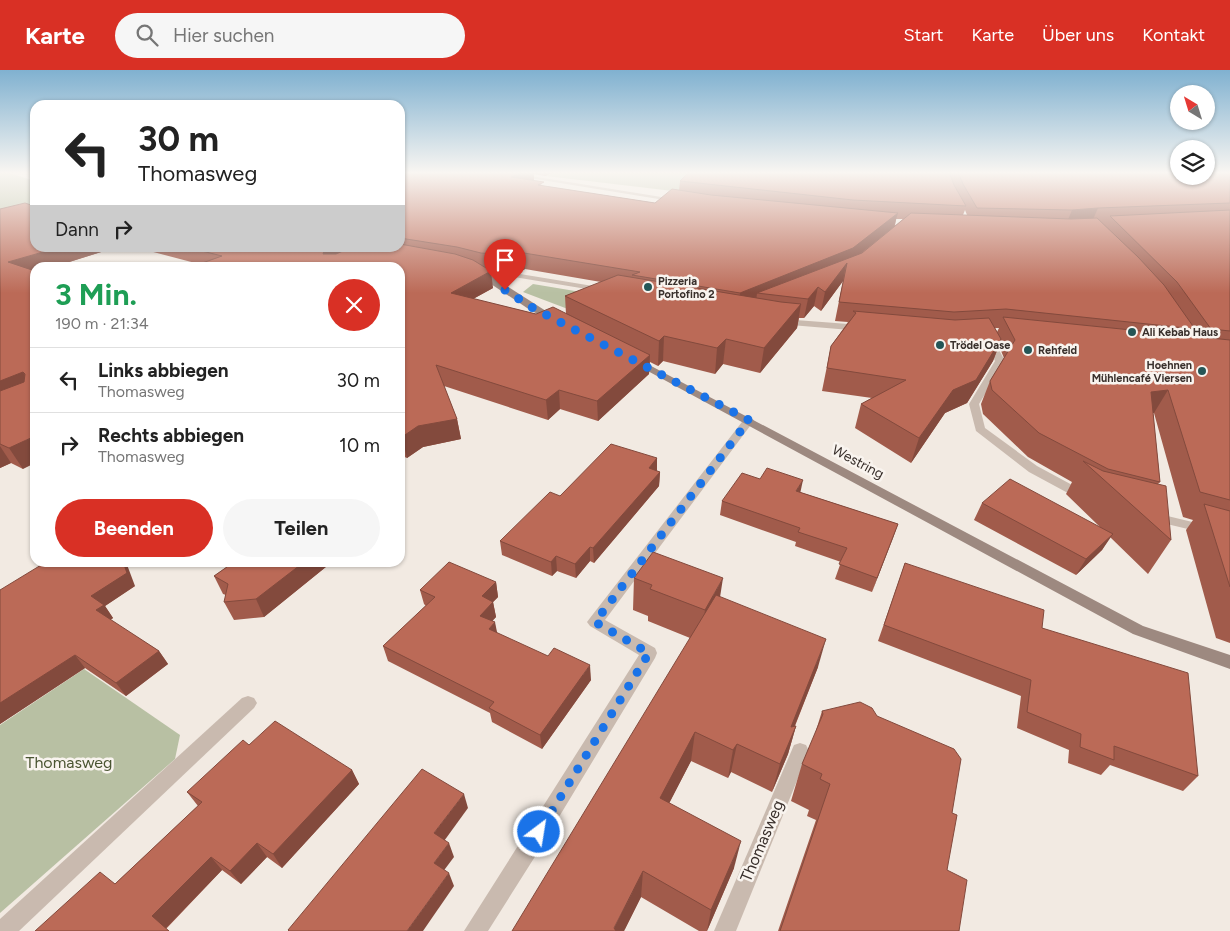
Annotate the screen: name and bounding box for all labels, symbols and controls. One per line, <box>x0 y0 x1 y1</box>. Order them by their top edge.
search box <box>115 13 465 58</box>
text: Karte <box>25 21 85 50</box>
icon: search <box>133 21 161 49</box>
text: Hier suchen <box>173 24 274 47</box>
text: Start <box>904 24 943 46</box>
text: Karte <box>971 24 1014 46</box>
text: Über uns <box>1042 24 1114 46</box>
text: Kontakt <box>1142 24 1205 46</box>
north arrow <box>1170 85 1215 130</box>
map controls <box>1170 85 1215 185</box>
text: 30 m <box>138 118 219 160</box>
icon: left <box>55 120 120 185</box>
button: layers <box>1170 140 1215 185</box>
text: Thomasweg <box>138 160 257 187</box>
icon: right <box>109 215 137 243</box>
text: Dann <box>55 218 99 241</box>
pin <box>484 239 526 290</box>
icon: arrive <box>491 246 519 274</box>
place label: Pizzeria Portofino 2 <box>658 275 715 301</box>
text: 3 Min. <box>55 276 137 313</box>
button: close <box>328 279 380 331</box>
marker: Pizzeria Portofino 2 <box>642 281 654 293</box>
text: 190 m · 21:34 <box>55 314 149 333</box>
marker: Ali Kebab Haus <box>1126 326 1138 338</box>
place label: Ali Kebab Haus <box>1142 326 1218 339</box>
marker: Trödel Oase <box>934 339 946 351</box>
place label: Trödel Oase <box>950 339 1010 352</box>
marker: Rehfeld <box>1022 344 1034 356</box>
place label: Rehfeld <box>1038 344 1077 357</box>
text: Links abbiegen <box>98 359 229 382</box>
place label: Hoehnen Mühlencafé Viersen <box>1092 359 1192 385</box>
marker: Hoehnen Mühlencafé Viersen <box>1196 365 1208 377</box>
icon: left <box>55 366 83 394</box>
text: 30 m <box>337 369 380 392</box>
text: Thomasweg <box>98 382 185 401</box>
text: Rechts abbiegen <box>98 424 244 447</box>
icon: right <box>55 431 83 459</box>
text: 10 m <box>339 434 380 457</box>
street label: Westring <box>829 441 887 483</box>
text: Thomasweg <box>98 447 185 466</box>
button: Beenden <box>55 499 213 557</box>
button: Teilen <box>223 499 380 557</box>
park label: Thomasweg <box>26 753 112 772</box>
street label: Thomasweg <box>736 797 788 885</box>
position arrow <box>512 805 564 857</box>

